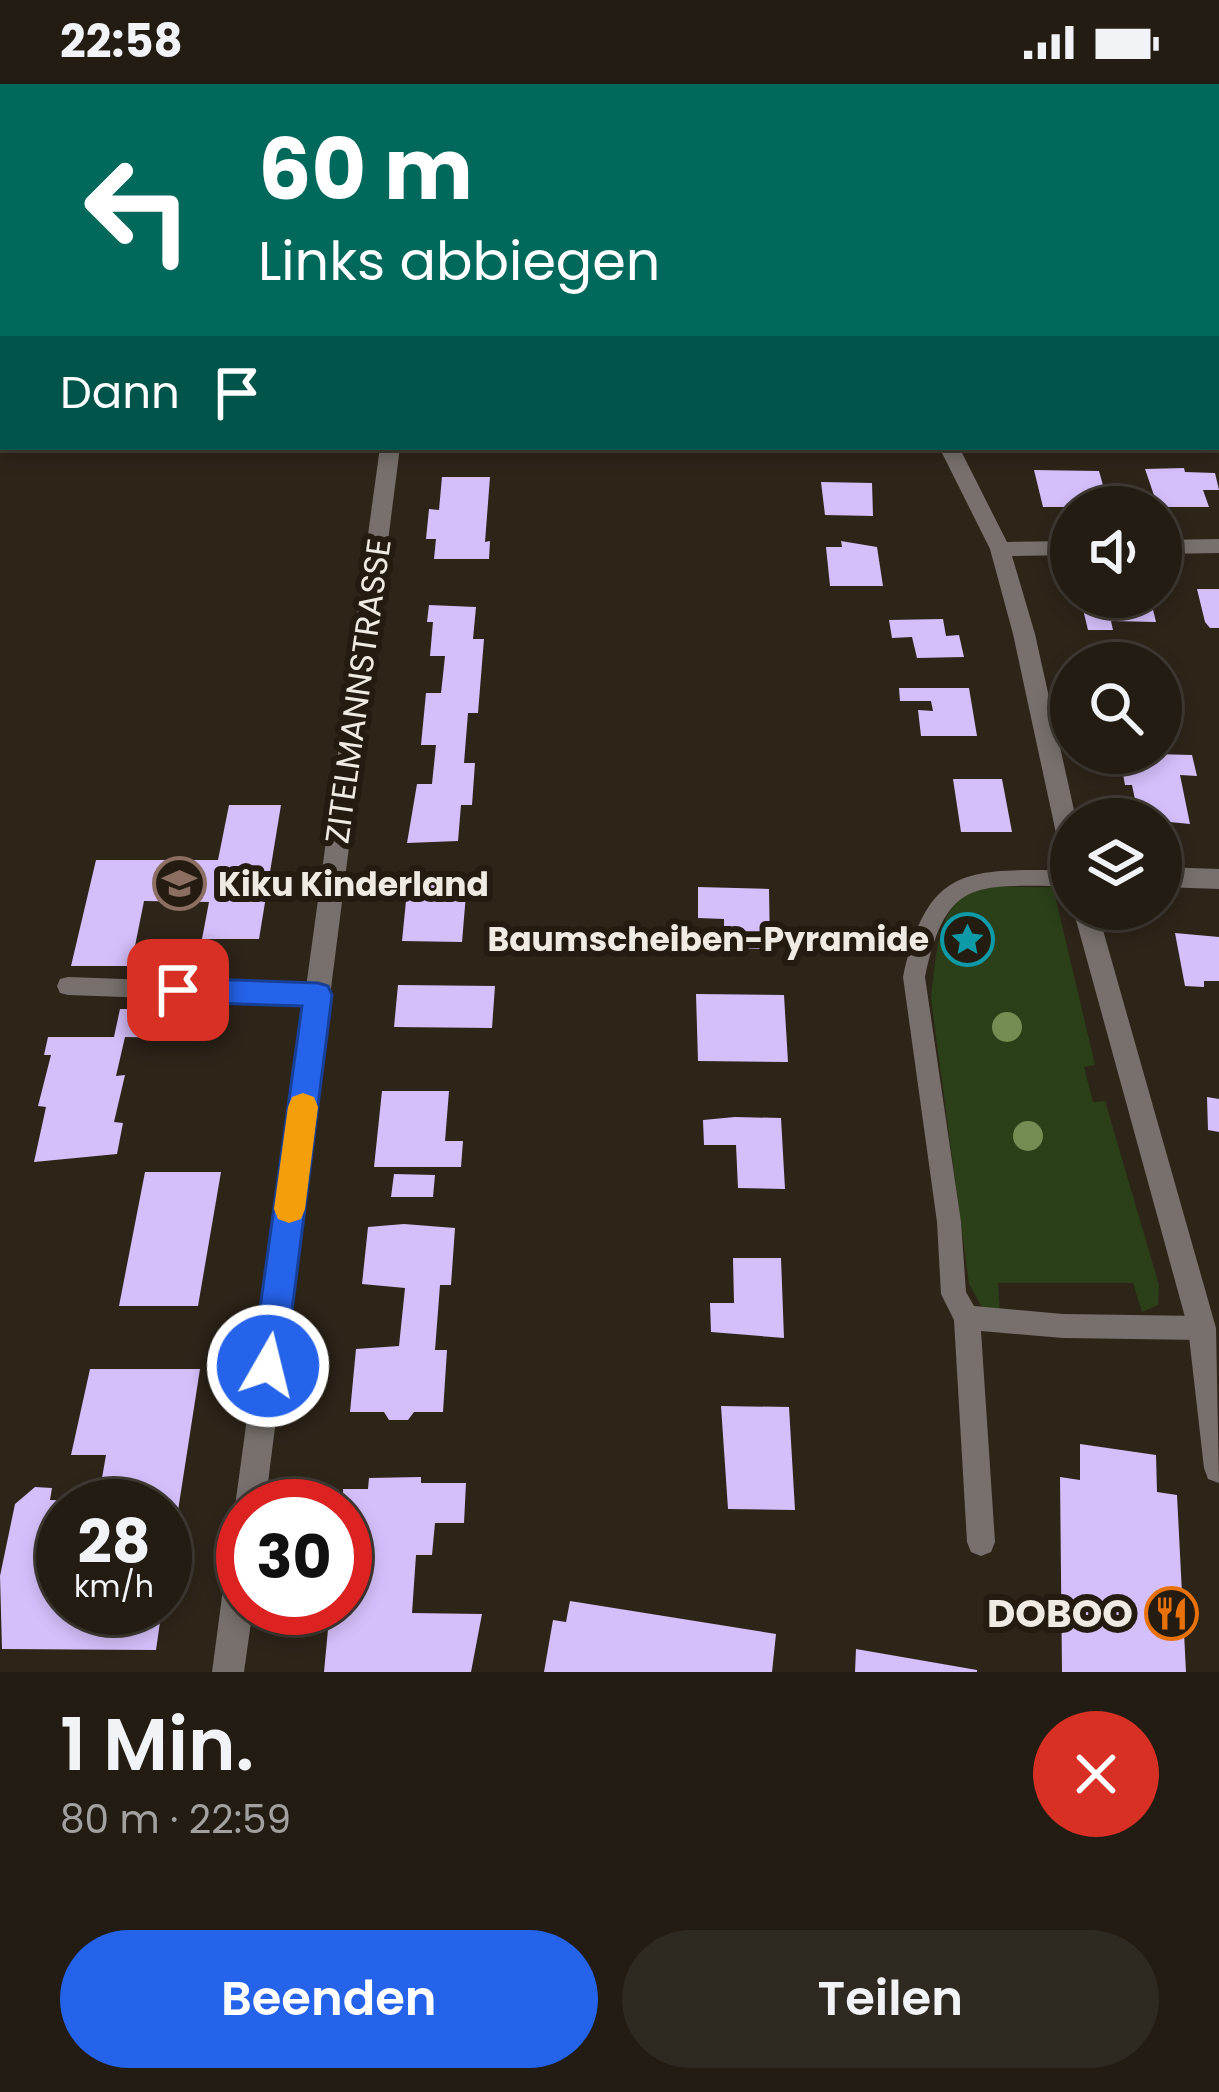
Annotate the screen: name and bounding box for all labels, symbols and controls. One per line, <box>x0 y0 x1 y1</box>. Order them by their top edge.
text: 22:58 <box>60 10 183 73</box>
text: 60 m <box>258 111 473 228</box>
icon: left <box>60 132 216 288</box>
text: Links abbiegen <box>258 223 660 299</box>
icon: arrive <box>204 360 270 426</box>
text: Dann <box>60 361 180 424</box>
map controls <box>1050 486 1182 930</box>
button: sound <box>1050 486 1182 618</box>
street label: ZITELMANNSTRASSE <box>313 536 403 846</box>
button: search <box>1050 642 1182 774</box>
button: layers <box>1050 798 1182 930</box>
school or university icon: Kiku Kinderland <box>151 856 207 912</box>
place label: Kiku Kinderland <box>218 861 489 908</box>
place icon: Baumscheiben-Pyramide <box>940 911 996 967</box>
place label: Baumscheiben-Pyramide <box>487 916 929 963</box>
pin <box>127 939 229 1041</box>
icon: arrive <box>145 957 211 1023</box>
position arrow <box>205 1303 331 1429</box>
speed limit sign: 30 <box>216 1479 372 1635</box>
text: 28 <box>77 1500 151 1584</box>
text: km/h <box>74 1565 154 1608</box>
restaurant icon: DOBOO <box>1144 1585 1200 1641</box>
place label: DOBOO <box>987 1586 1133 1641</box>
text: 1 Min. <box>60 1694 254 1795</box>
button: close <box>1033 1711 1159 1837</box>
text: 80 m · 22:59 <box>60 1792 291 1847</box>
button: Beenden <box>60 1930 598 2068</box>
button: Teilen <box>622 1930 1159 2068</box>

